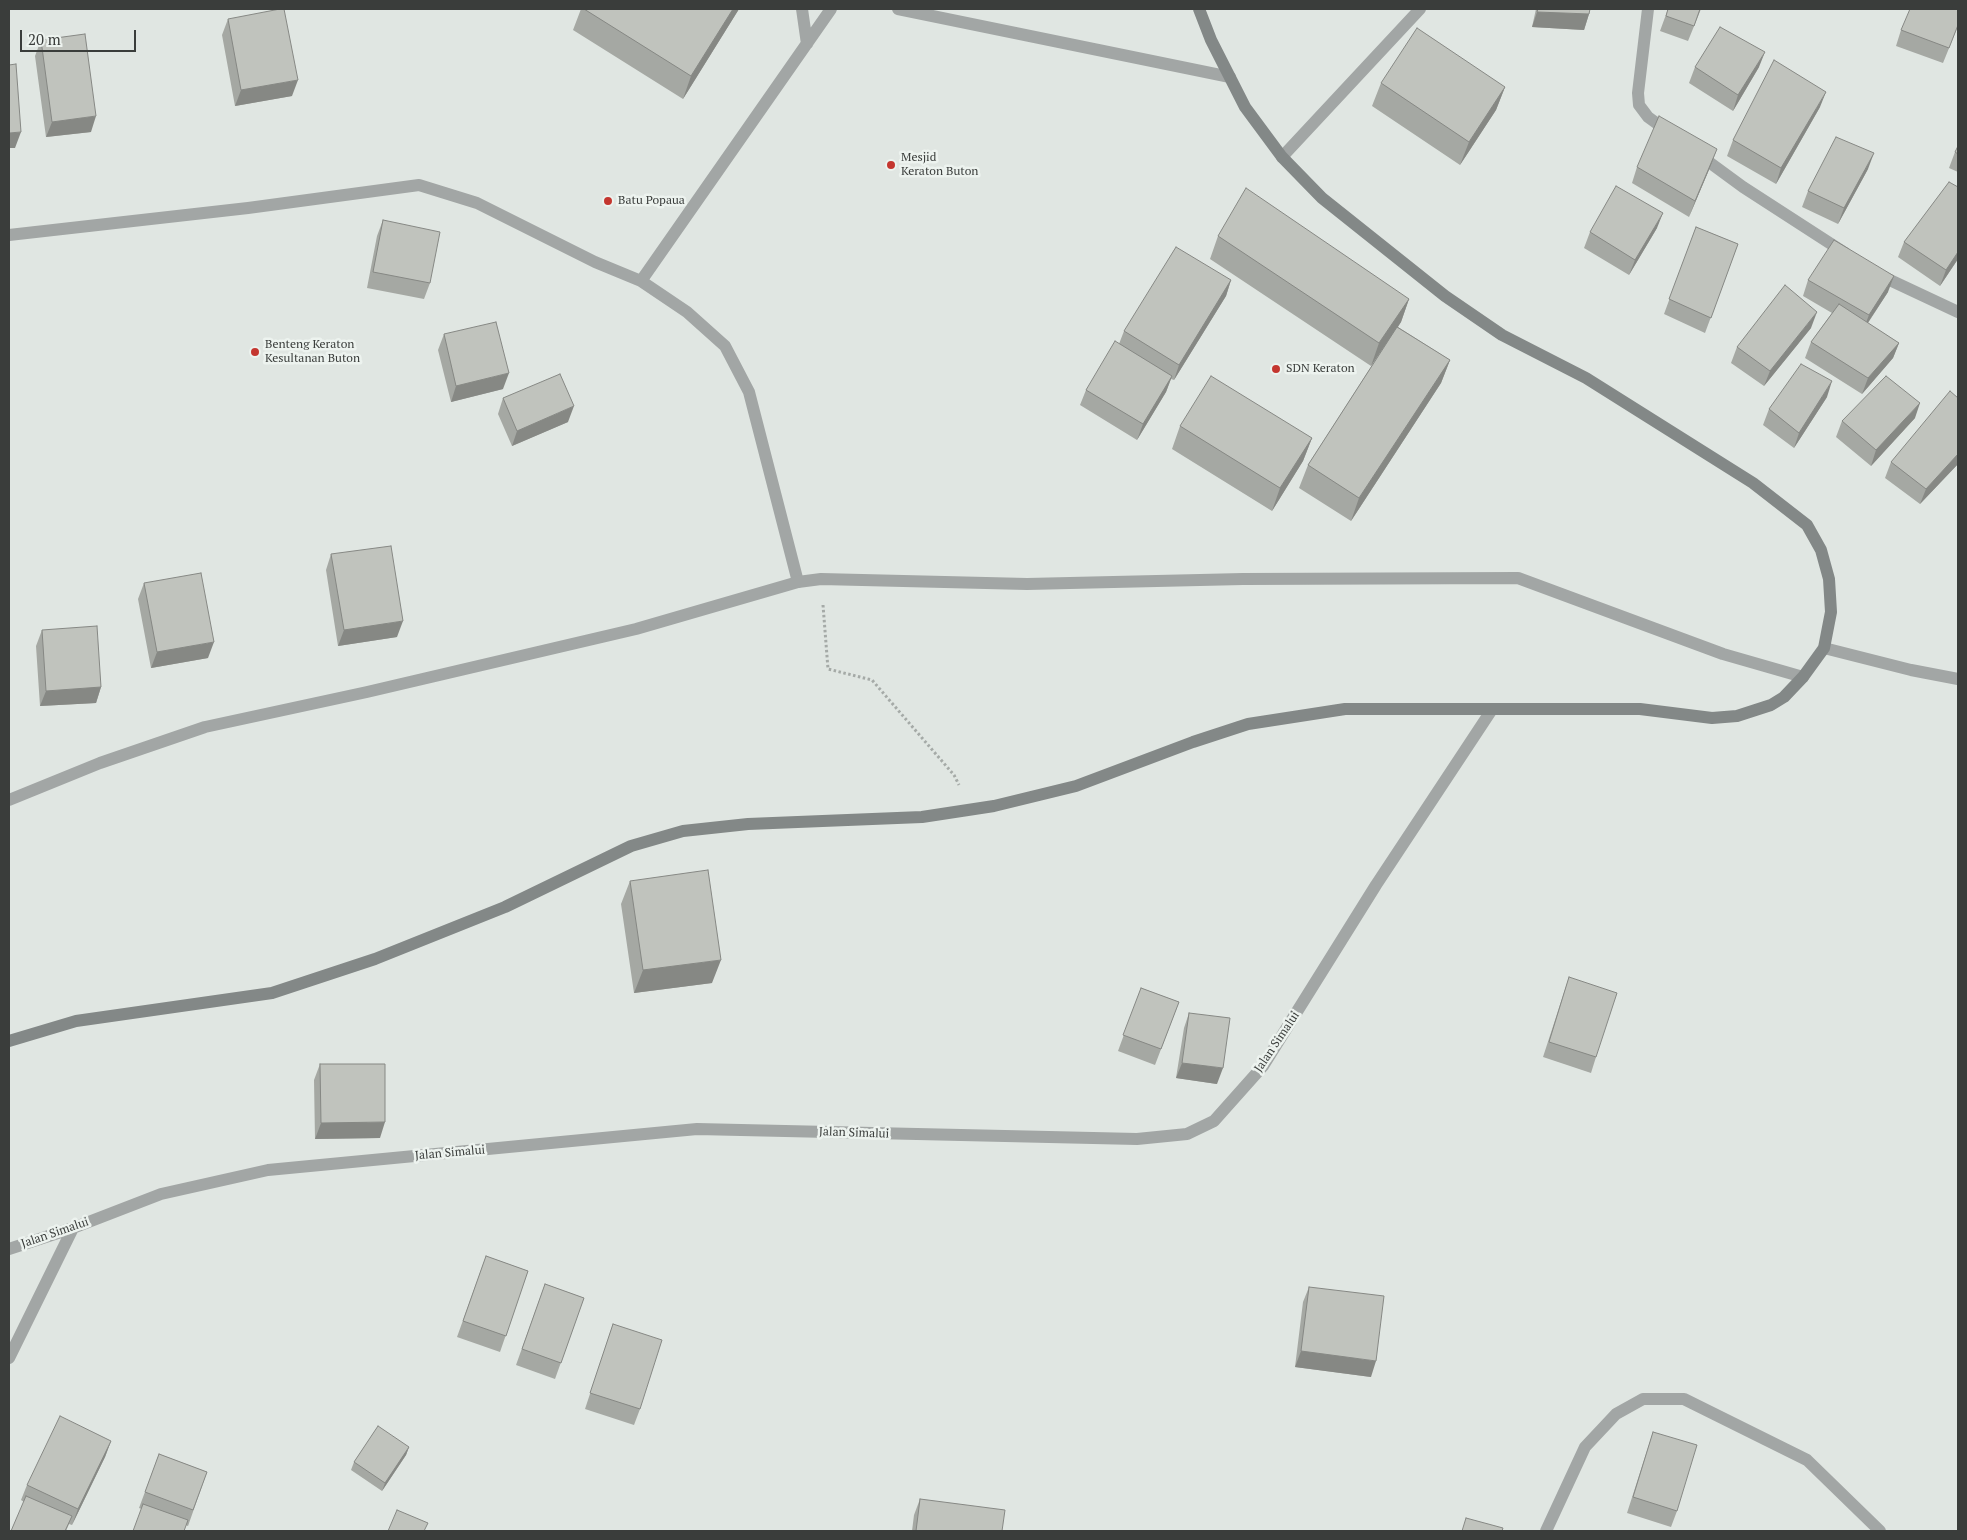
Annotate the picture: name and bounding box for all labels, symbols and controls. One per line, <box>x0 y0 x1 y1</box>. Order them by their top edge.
scale bar <box>22 20 139 52</box>
text: 20 m <box>28 29 61 49</box>
place label: Mesjid Keraton Buton <box>901 151 978 179</box>
marker: Mesjid Keraton Buton <box>885 159 897 171</box>
place label: Batu Popaua <box>618 194 685 208</box>
marker: Batu Popaua <box>602 195 614 207</box>
place label: Benteng Keraton Kesultanan Buton <box>265 338 360 366</box>
marker: Benteng Keraton Kesultanan Buton <box>249 346 261 358</box>
place label: SDN Keraton <box>1286 362 1355 376</box>
marker: SDN Keraton <box>1270 363 1282 375</box>
street label: Jalan Simalui <box>1251 1009 1303 1075</box>
street label: Jalan Simalui <box>819 1125 889 1141</box>
street label: Jalan Simalui <box>414 1143 486 1163</box>
street label: Jalan Simalui <box>19 1215 91 1251</box>

